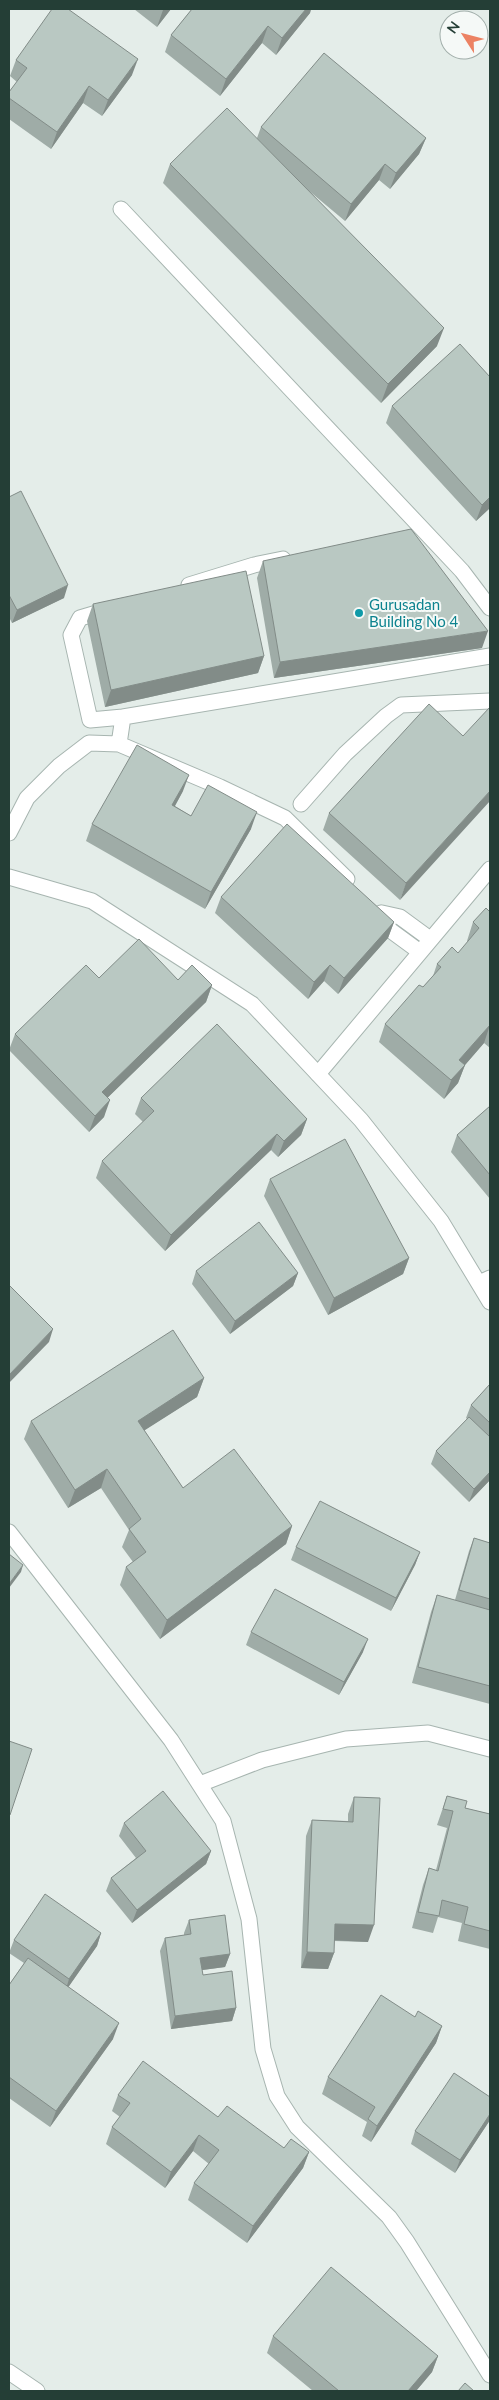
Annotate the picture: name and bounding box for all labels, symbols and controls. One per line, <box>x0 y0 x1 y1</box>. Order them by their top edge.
north arrow <box>439 10 489 60</box>
text: N <box>443 18 463 36</box>
place label: Gurusadan Building No 4 <box>369 595 459 630</box>
marker: Gurusadan Building No 4 <box>353 607 365 619</box>

